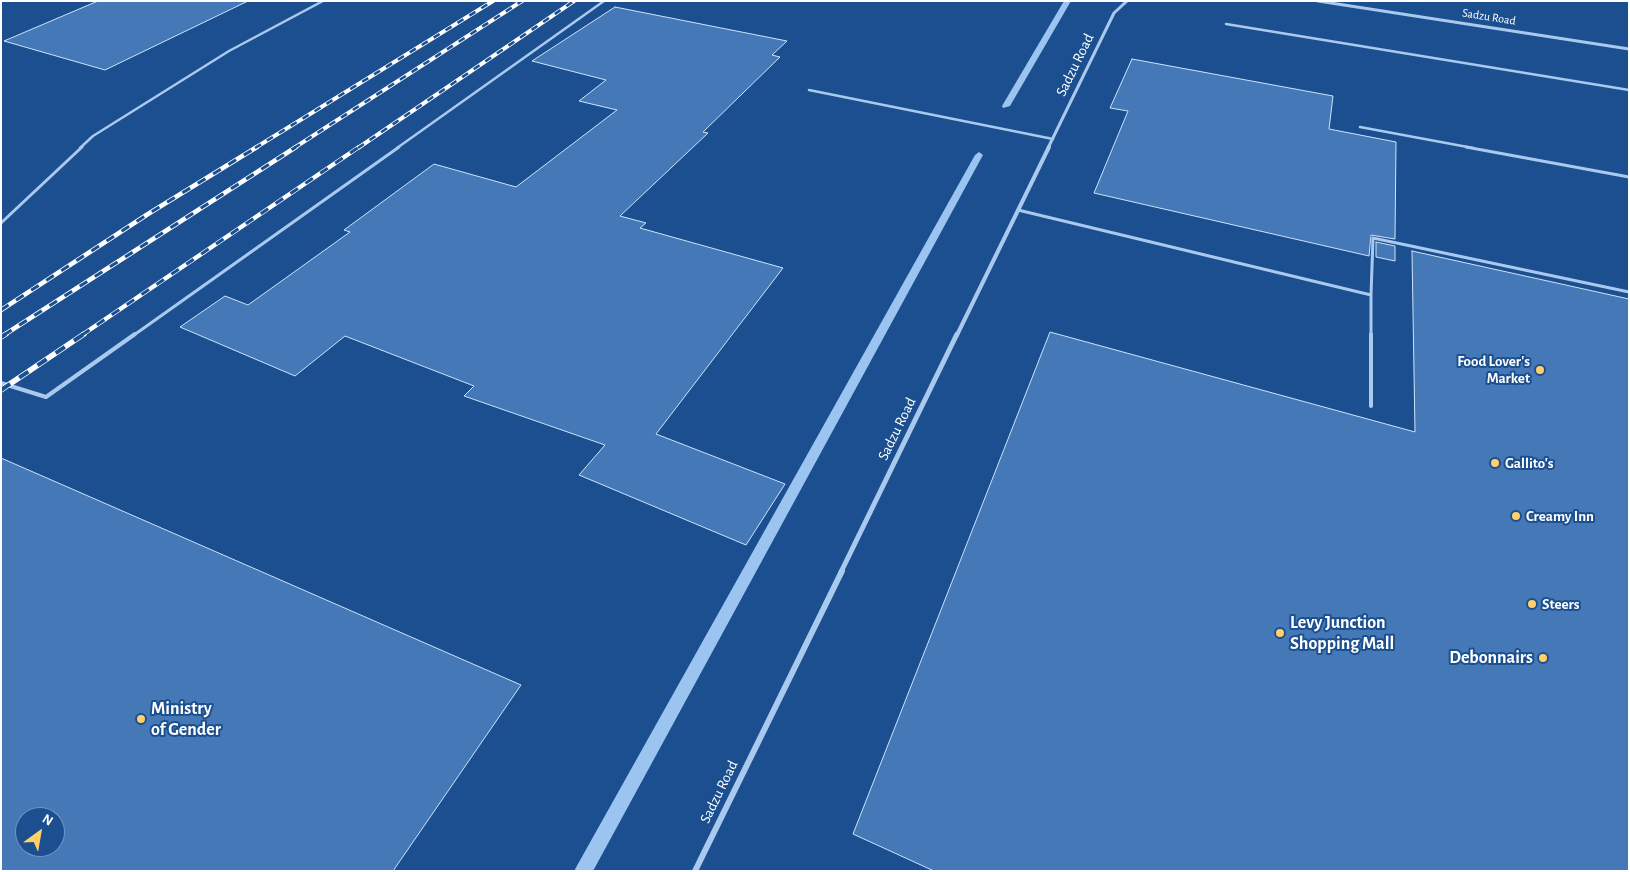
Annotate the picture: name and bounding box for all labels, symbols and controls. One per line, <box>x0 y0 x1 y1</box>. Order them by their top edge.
street label: Sadzu Road <box>1461 6 1517 28</box>
street label: Sadzu Road <box>1052 31 1098 99</box>
place label: Food Lover's Market <box>1457 352 1530 387</box>
marker: Food Lover's Market <box>1534 364 1546 376</box>
street label: Sadzu Road <box>874 395 920 463</box>
place label: Gallito's <box>1505 454 1553 472</box>
marker: Gallito's <box>1489 457 1501 469</box>
place label: Creamy Inn <box>1526 507 1594 525</box>
marker: Creamy Inn <box>1510 510 1522 522</box>
place label: Steers <box>1542 595 1580 613</box>
marker: Steers <box>1526 598 1538 610</box>
place label: Levy Junction Shopping Mall <box>1290 612 1394 654</box>
marker: Levy Junction Shopping Mall <box>1274 627 1286 639</box>
place label: Debonnairs <box>1449 647 1533 669</box>
marker: Debonnairs <box>1537 652 1549 664</box>
place label: Ministry of Gender <box>151 698 221 741</box>
marker: Ministry of Gender <box>135 713 147 725</box>
street label: Sadzu Road <box>696 758 742 826</box>
north arrow <box>15 807 65 857</box>
text: N <box>40 812 55 829</box>

